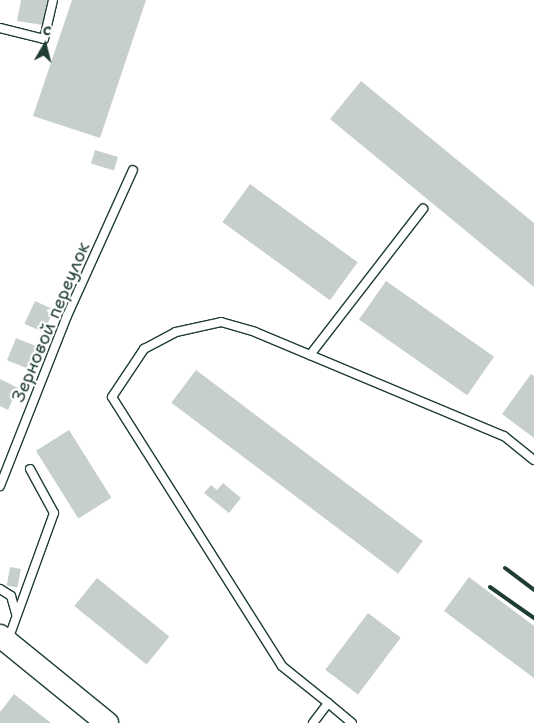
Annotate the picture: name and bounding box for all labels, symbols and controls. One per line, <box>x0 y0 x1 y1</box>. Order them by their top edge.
north arrow <box>20 20 70 70</box>
text: С <box>42 21 53 40</box>
street label: Зерновой переулок <box>7 239 95 405</box>

